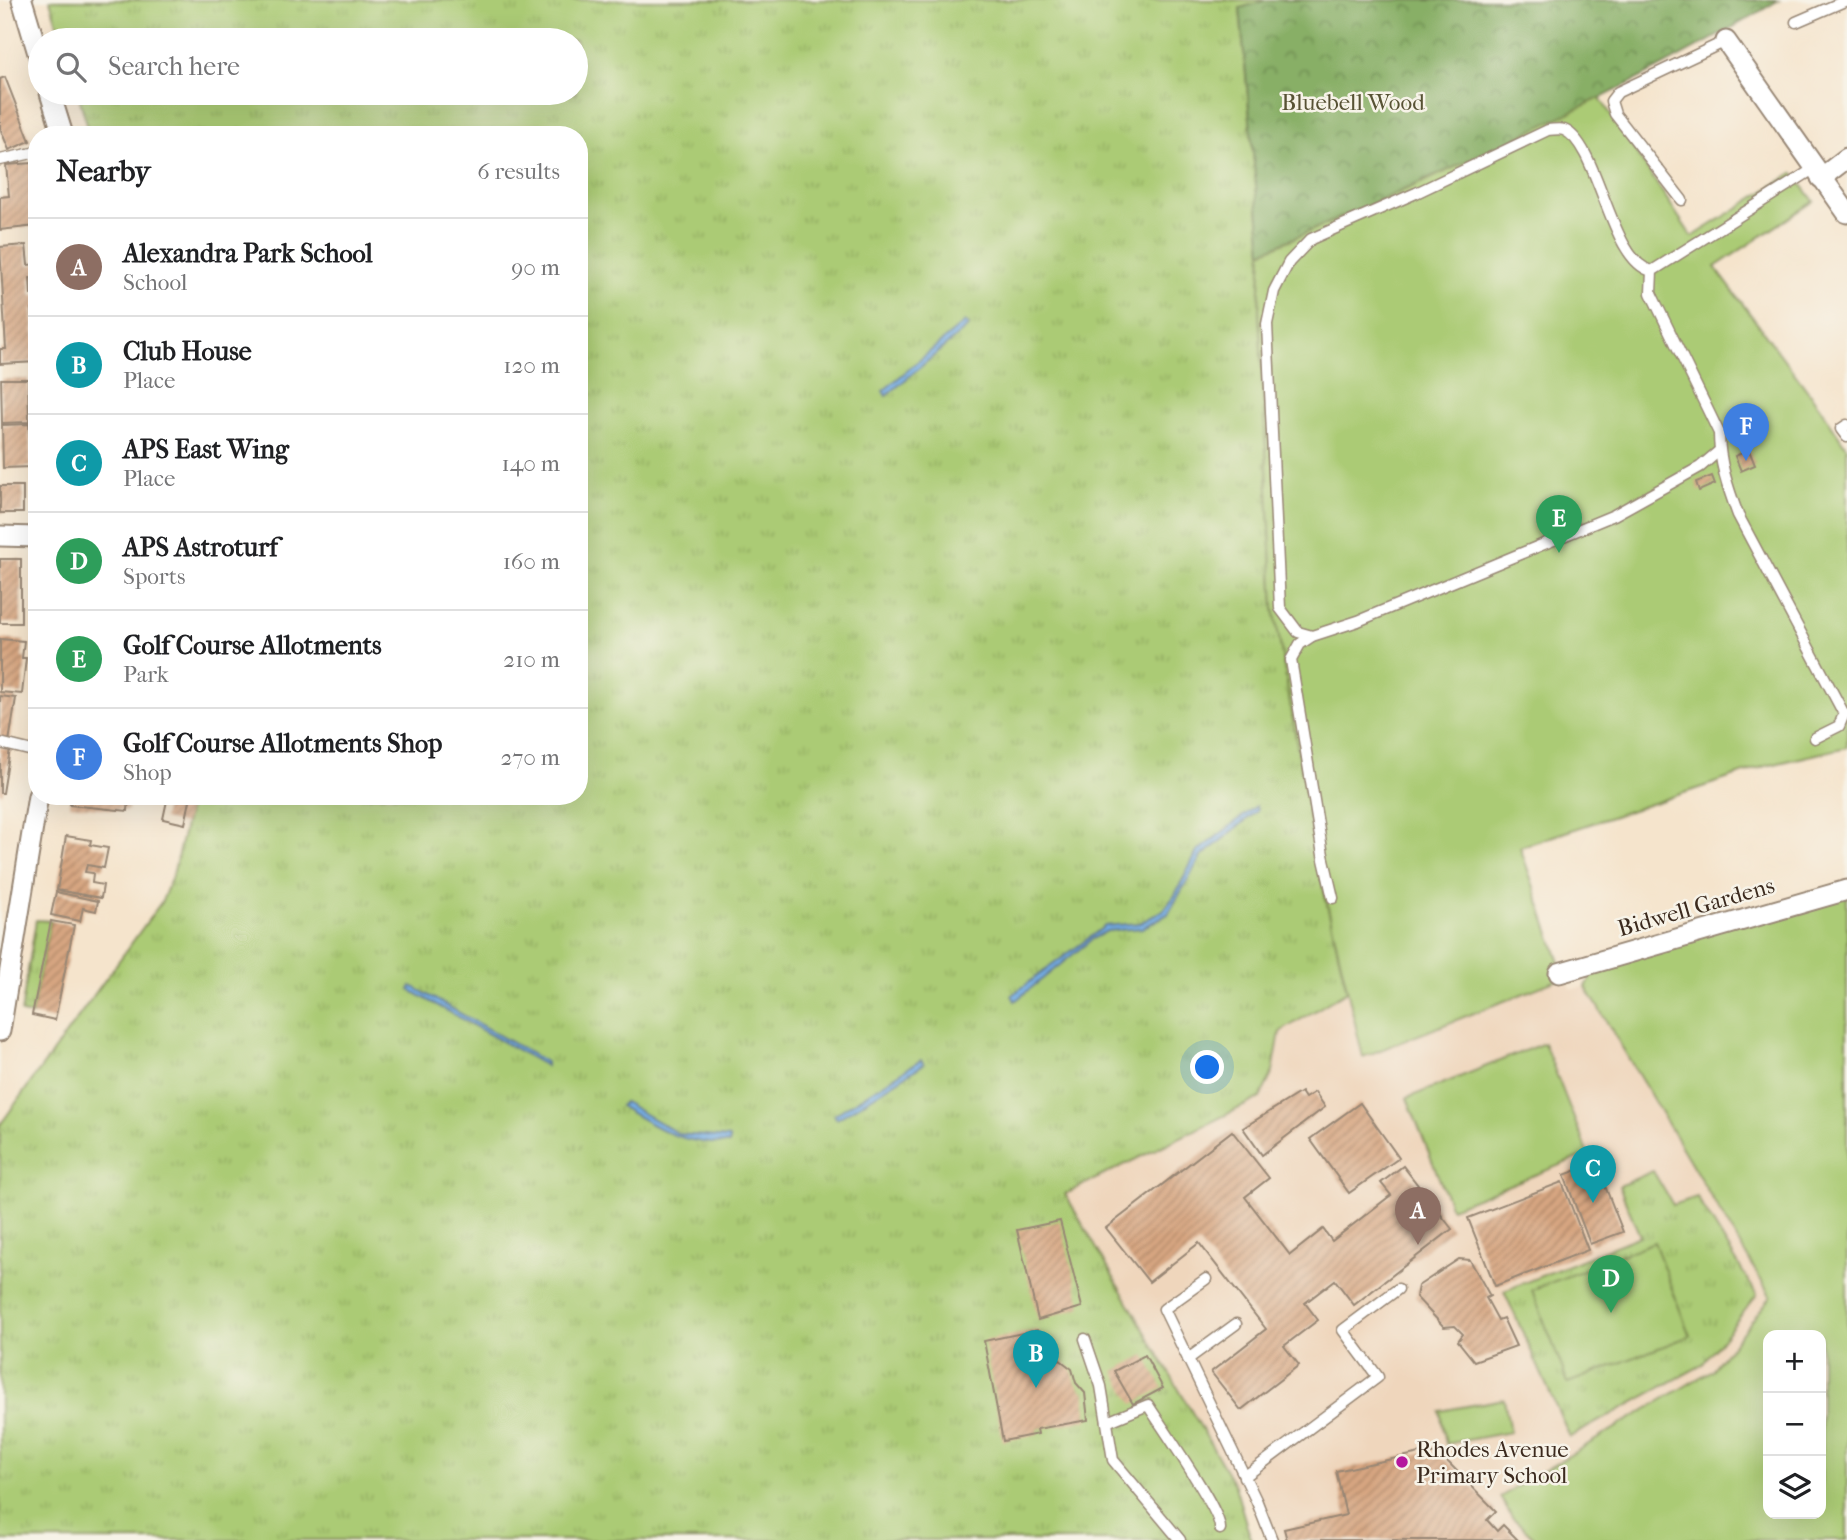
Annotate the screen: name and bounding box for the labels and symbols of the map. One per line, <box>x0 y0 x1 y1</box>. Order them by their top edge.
park label: Bluebell Wood <box>1281 89 1425 116</box>
pin: F <box>1723 403 1769 461</box>
pin: E <box>1536 495 1582 553</box>
street label: Bidwell Gardens <box>1615 872 1777 942</box>
your location <box>1190 1050 1224 1084</box>
pin: C <box>1570 1145 1616 1203</box>
pin: A <box>1395 1187 1441 1245</box>
pin: D <box>1588 1255 1634 1313</box>
pin: B <box>1013 1330 1059 1388</box>
place label: Rhodes Avenue Primary School <box>1416 1436 1569 1489</box>
marker: Rhodes Avenue Primary School <box>1394 1454 1410 1470</box>

